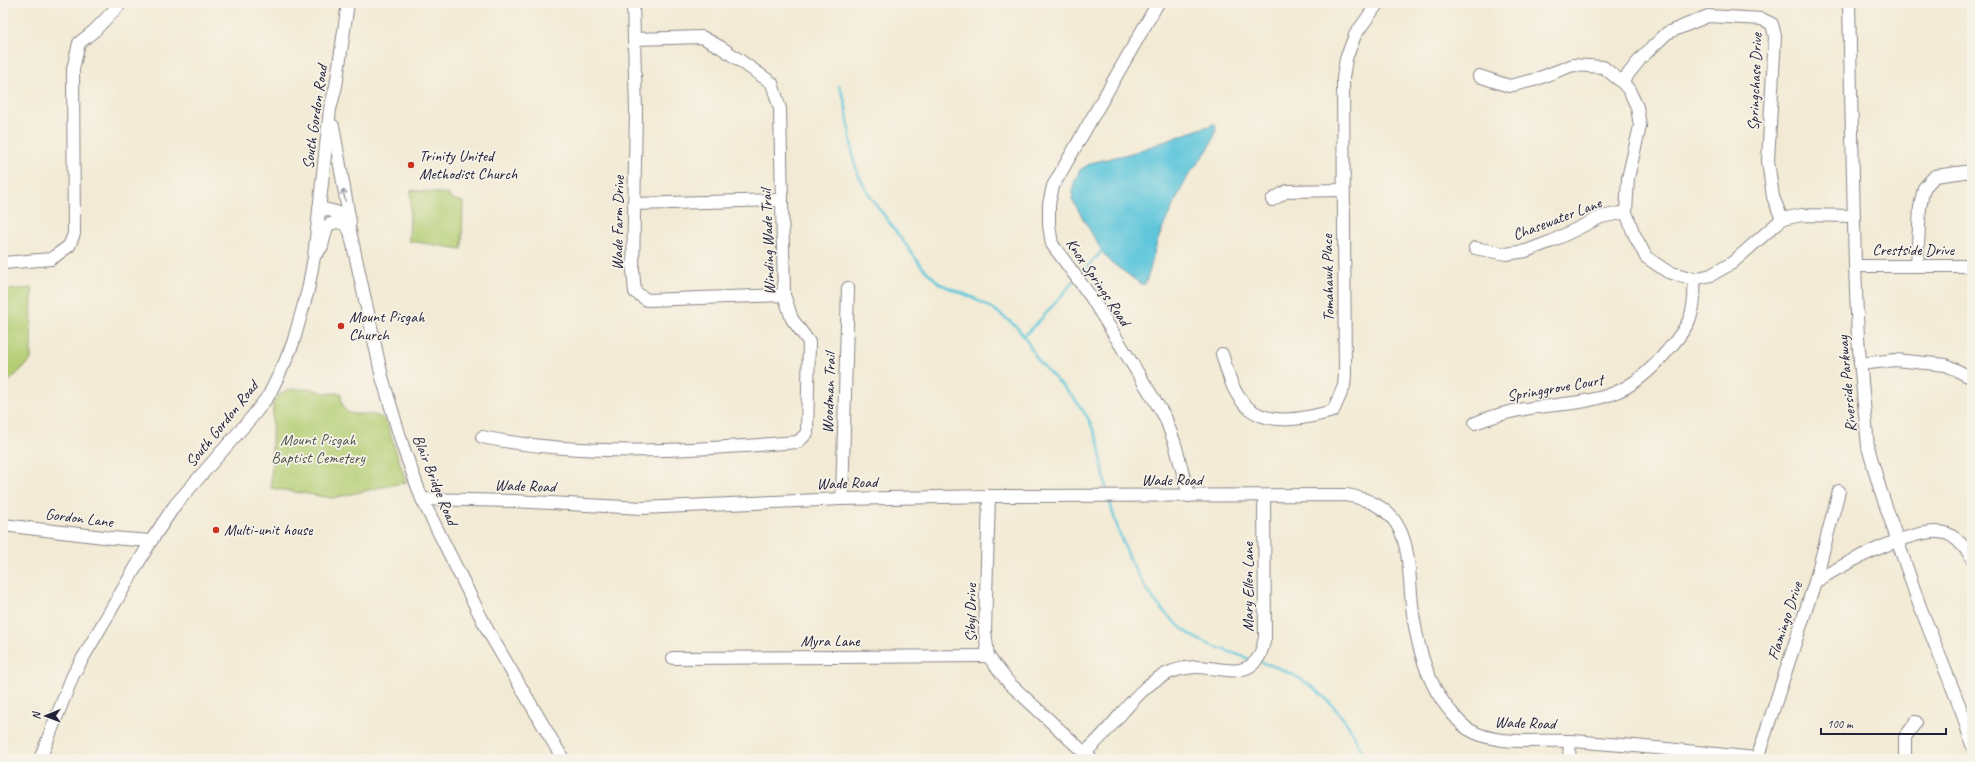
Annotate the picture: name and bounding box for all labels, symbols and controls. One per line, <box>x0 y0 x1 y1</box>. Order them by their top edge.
street label: Springchase Drive <box>1743 31 1767 131</box>
street label: South Gordon Road <box>298 61 333 170</box>
place label: Trinity United Methodist Church <box>419 146 518 184</box>
marker: Trinity United Methodist Church <box>406 160 416 170</box>
street label: Wade Farm Drive <box>607 174 629 270</box>
street label: Winding Wade Trail <box>756 186 780 295</box>
one-way arrow <box>340 189 348 202</box>
street label: Chasewater Lane <box>1510 192 1606 245</box>
street label: Tomahawk Place <box>1317 233 1339 322</box>
street label: Knox Springs Road <box>1061 234 1136 332</box>
street label: Crestside Drive <box>1872 240 1956 260</box>
place label: Mount Pisgah Church <box>349 307 425 345</box>
marker: Mount Pisgah Church <box>336 321 346 331</box>
street label: Riverside Parkway <box>1833 333 1861 433</box>
street label: Woodman Trail <box>818 349 841 434</box>
street label: Springgrove Court <box>1505 369 1607 406</box>
street label: South Gordon Road <box>181 375 264 471</box>
park label: Mount Pisgah Baptist Cemetery <box>271 430 366 468</box>
street label: Blair Bridge Road <box>408 432 463 531</box>
street label: Wade Road <box>1142 470 1205 490</box>
street label: Wade Road <box>816 472 880 494</box>
street label: Wade Road <box>494 475 558 497</box>
street label: Gordon Lane <box>44 504 116 532</box>
place label: Multi-unit house <box>224 520 314 540</box>
marker: Multi-unit house <box>211 525 221 535</box>
street label: Mary Ellen Lane <box>1238 541 1258 632</box>
street label: Flamingo Drive <box>1763 578 1808 663</box>
street label: Sibyl Drive <box>961 582 981 642</box>
street label: Myra Lane <box>800 631 861 651</box>
north arrow <box>26 696 66 736</box>
text: N <box>29 710 43 720</box>
scale bar <box>1821 710 1946 736</box>
street label: Wade Road <box>1494 712 1558 734</box>
text: 100 m <box>1827 716 1854 732</box>

